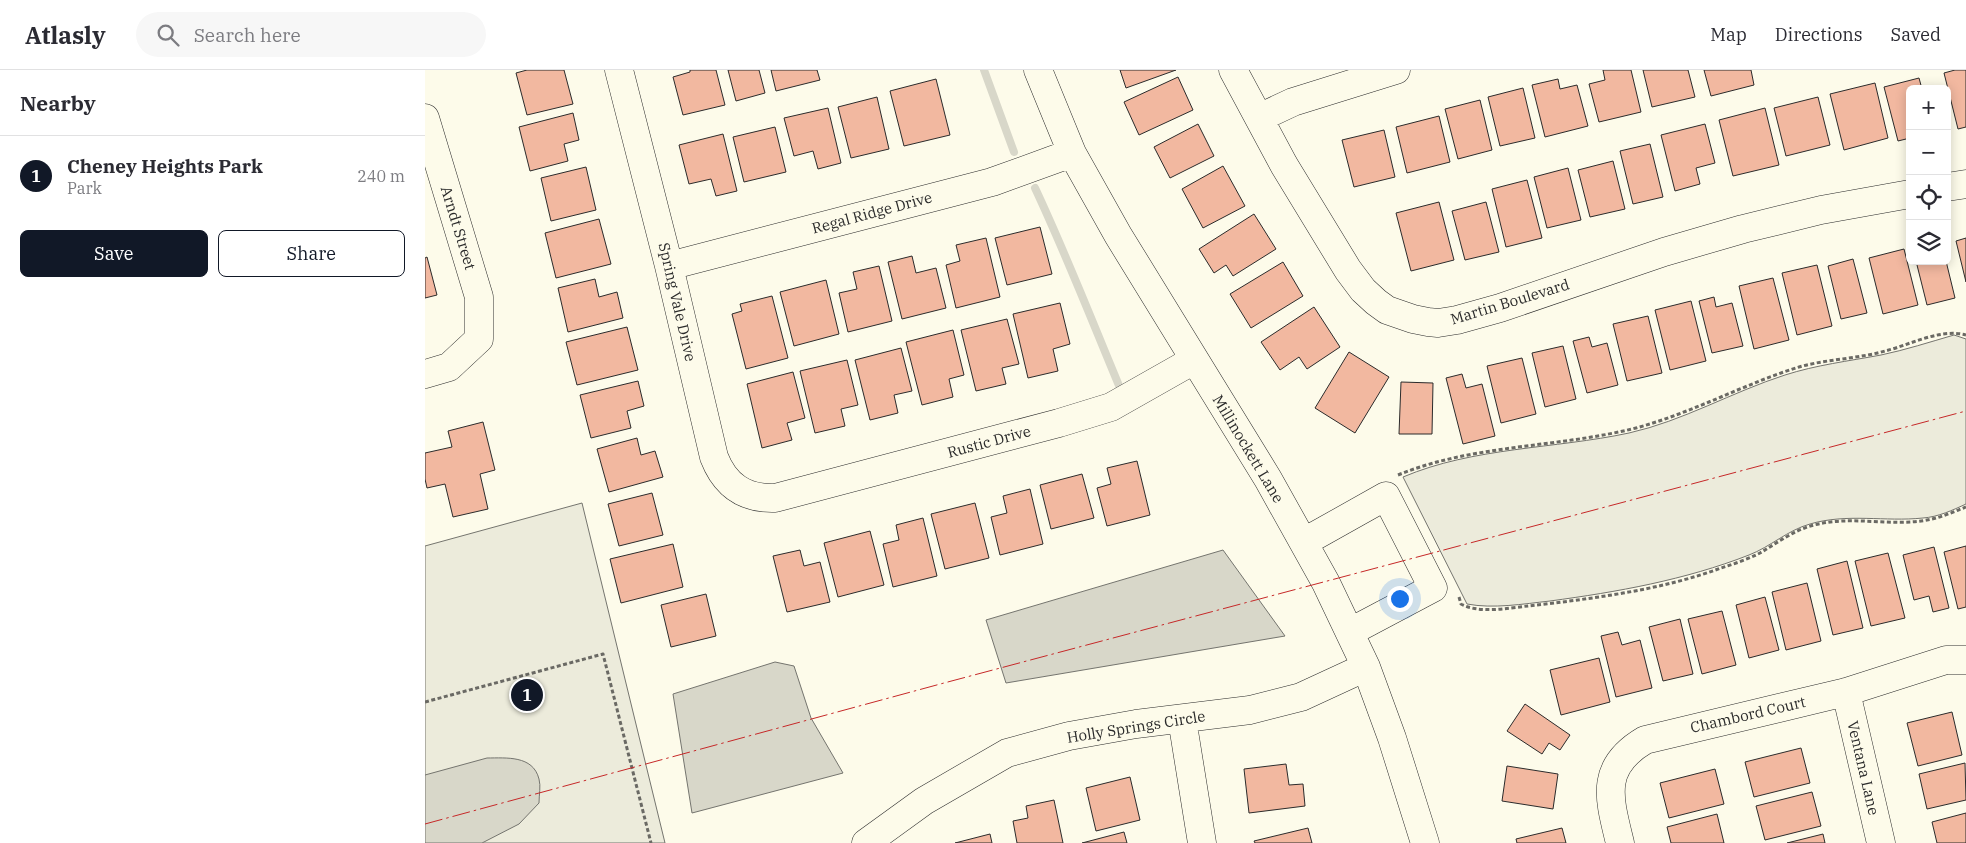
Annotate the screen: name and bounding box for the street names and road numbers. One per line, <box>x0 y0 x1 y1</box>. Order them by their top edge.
street label: Arndt Street <box>437 184 480 272</box>
street label: Regal Ridge Drive <box>810 187 934 238</box>
street label: Spring Vale Drive <box>655 241 700 363</box>
street label: Martin Boulevard <box>1448 274 1572 329</box>
street label: Millinockett Lane <box>1209 391 1288 506</box>
street label: Rustic Drive <box>945 421 1033 462</box>
street label: Chambord Court <box>1688 692 1807 737</box>
street label: Holly Springs Circle <box>1065 706 1207 747</box>
street label: Ventana Lane <box>1843 719 1884 817</box>

